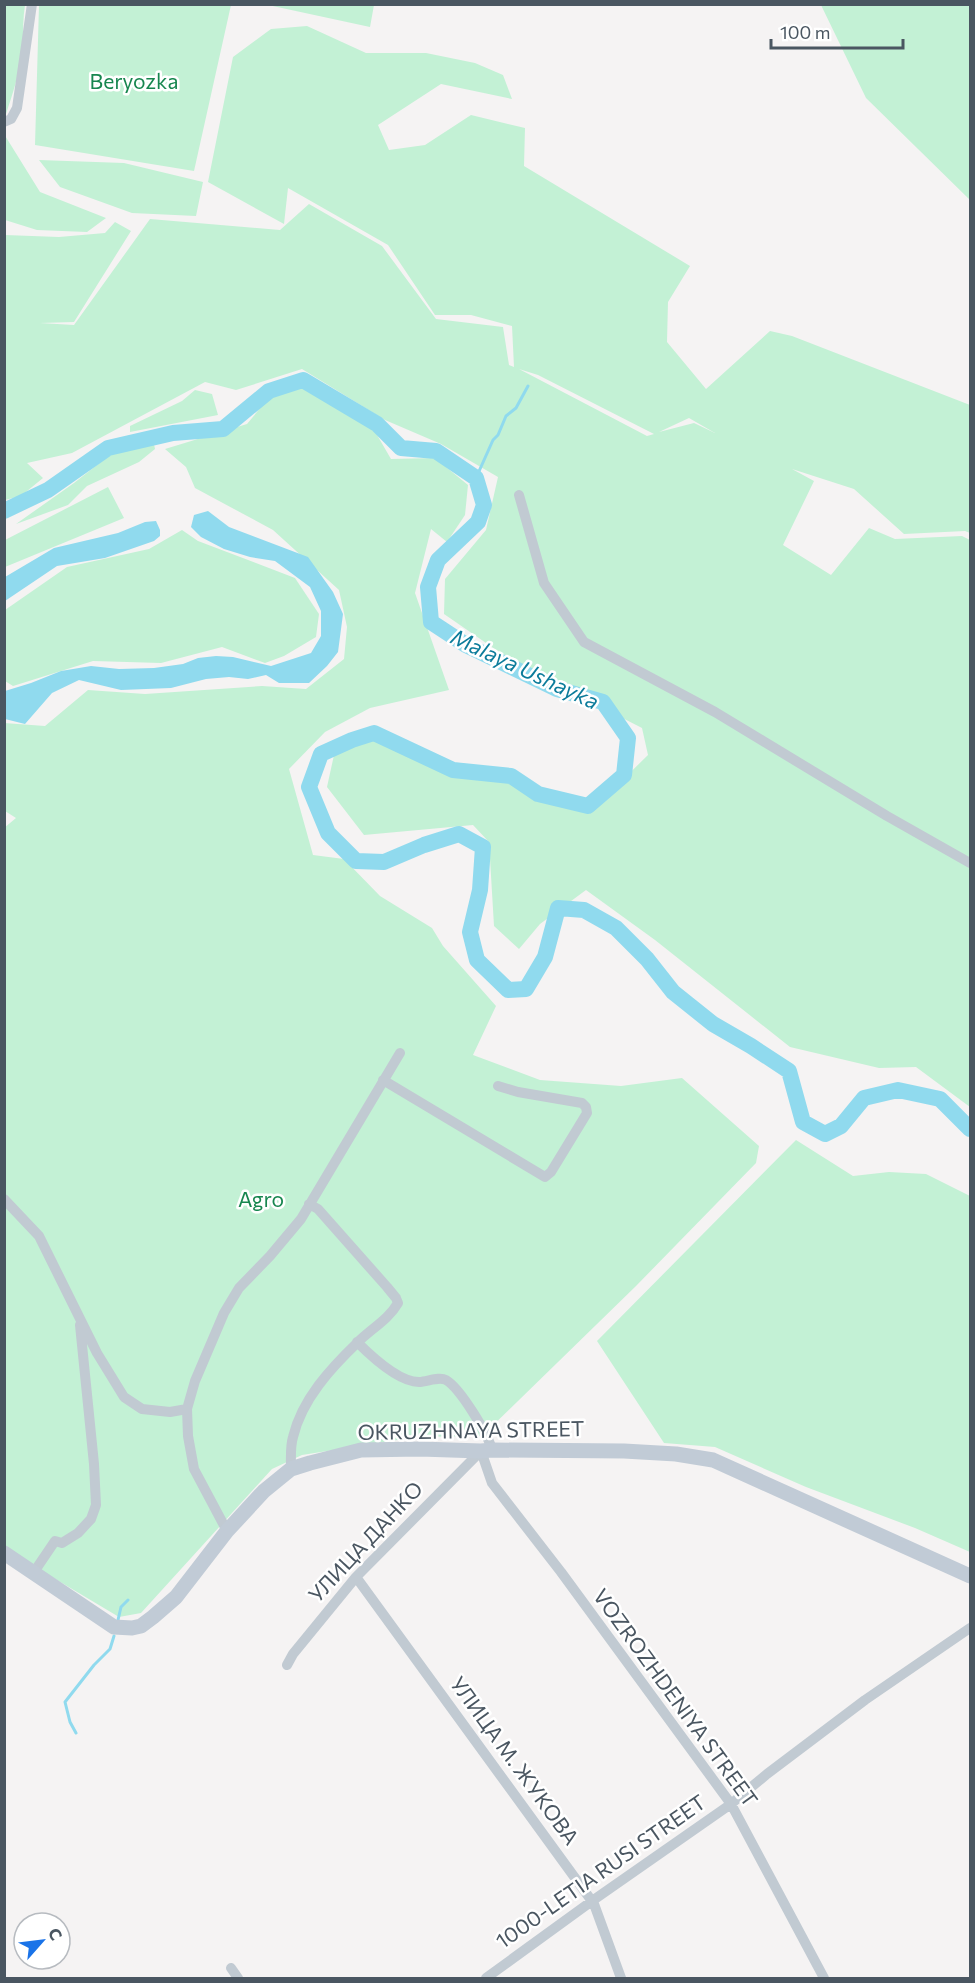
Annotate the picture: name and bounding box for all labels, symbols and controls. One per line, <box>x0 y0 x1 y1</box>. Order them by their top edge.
scale bar <box>771 12 903 50</box>
text: 100 m <box>780 21 830 43</box>
park label: Beryozka <box>90 68 178 93</box>
water label: Malaya Ushayka <box>447 622 604 715</box>
park label: Agro <box>238 1186 284 1211</box>
street label: OKRUZHNAYA STREET <box>357 1415 585 1444</box>
street label: УЛИЦА ДАНКО <box>303 1476 427 1606</box>
street label: VOZROZHDENIYA STREET <box>589 1583 764 1811</box>
street label: УЛИЦА М. ЖУКОВА <box>446 1671 585 1849</box>
street label: 1000-LETIA RUSI STREET <box>490 1789 710 1953</box>
north arrow <box>12 1911 72 1971</box>
text: С <box>45 1924 67 1943</box>

